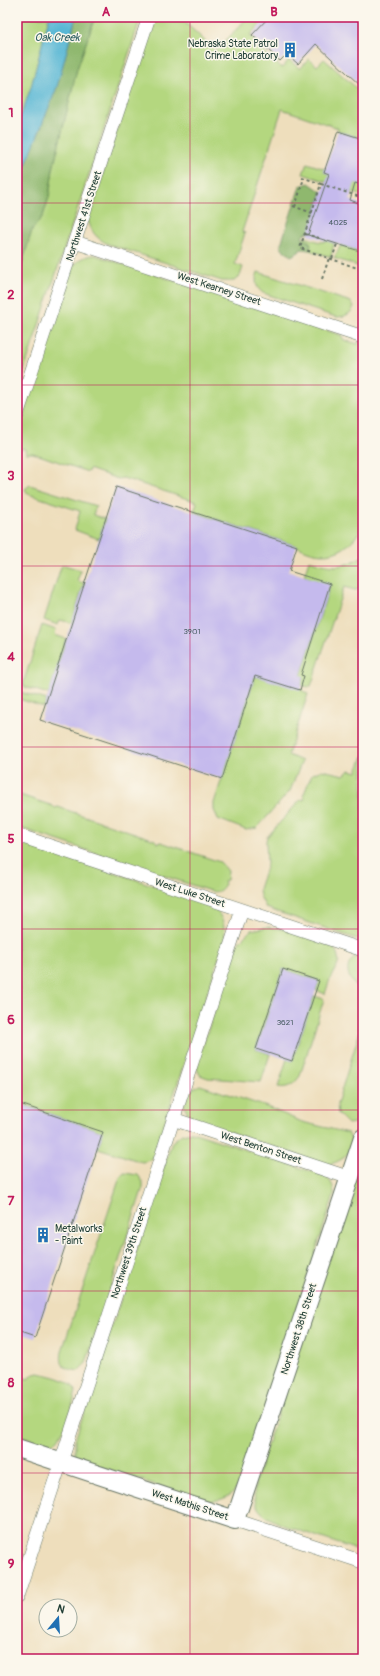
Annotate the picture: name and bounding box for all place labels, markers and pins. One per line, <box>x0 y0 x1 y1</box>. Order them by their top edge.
place label: Nebraska State Patrol Crime Laboratory <box>188 38 279 62</box>
building icon: Nebraska State Patrol Crime Laboratory <box>281 41 299 59</box>
place label: Metalworks - Paint <box>55 1223 103 1247</box>
building icon: Metalworks - Paint <box>34 1226 52 1244</box>

